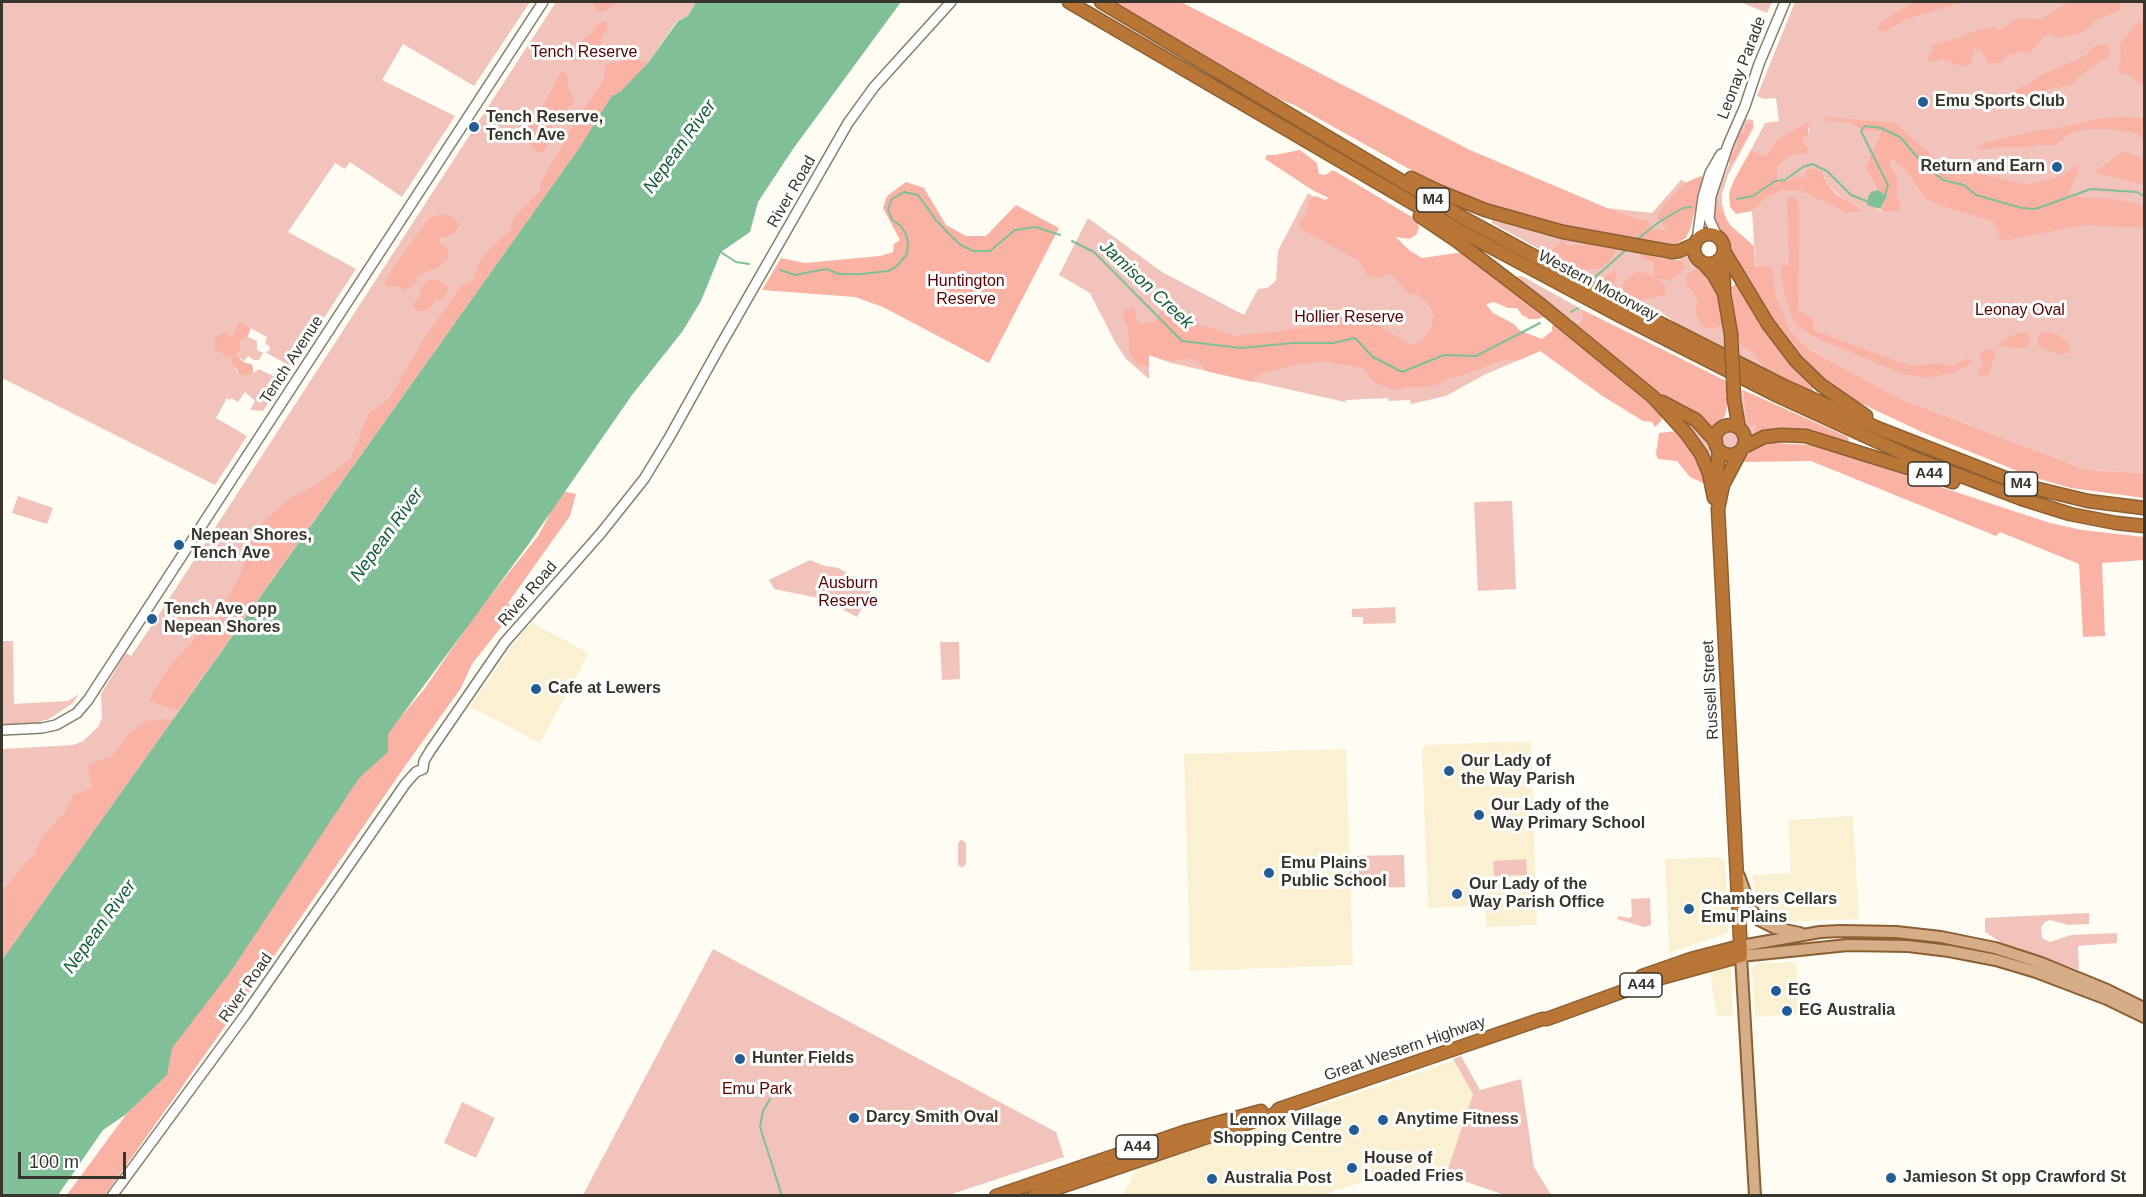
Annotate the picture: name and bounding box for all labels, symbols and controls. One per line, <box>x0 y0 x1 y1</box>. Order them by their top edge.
street label: Leonay Parade <box>1714 14 1770 122</box>
park label: Tench Reserve <box>531 43 637 63</box>
place label: Emu Sports Club <box>1935 92 2065 112</box>
marker: Emu Sports Club <box>1916 95 1930 109</box>
water label: Nepean River <box>639 96 721 198</box>
place label: Tench Reserve, Tench Ave <box>486 108 603 146</box>
marker: Tench Reserve, Tench Ave <box>467 120 481 134</box>
street label: River Road <box>764 153 820 231</box>
place label: Return and Earn <box>1921 157 2045 177</box>
marker: Return and Earn <box>2050 160 2064 174</box>
road number: M4 <box>1416 188 1450 212</box>
water label: Jamison Creek <box>1095 236 1197 334</box>
street label: Western Motorway <box>1535 246 1661 326</box>
park label: Huntington Reserve <box>927 272 1005 310</box>
park label: Leonay Oval <box>1975 301 2065 321</box>
park label: Hollier Reserve <box>1294 308 1404 328</box>
street label: Tench Avenue <box>256 312 328 408</box>
road number: A44 <box>1908 462 1950 486</box>
road number: M4 <box>2004 472 2038 496</box>
water label: Nepean River <box>346 484 428 586</box>
place label: Nepean Shores, Tench Ave <box>191 526 312 564</box>
marker: Nepean Shores, Tench Ave <box>172 538 186 552</box>
street label: River Road <box>495 558 561 630</box>
park label: Ausburn Reserve <box>818 574 878 612</box>
place label: Tench Ave opp Nepean Shores <box>164 600 280 638</box>
marker: Tench Ave opp Nepean Shores <box>145 612 159 626</box>
street label: Russell Street <box>1699 640 1723 740</box>
place label: Cafe at Lewers <box>548 679 661 699</box>
marker: Cafe at Lewers <box>529 682 543 696</box>
place label: Our Lady of the Way Parish <box>1461 752 1575 790</box>
marker: Our Lady of the Way Parish <box>1442 764 1456 778</box>
place label: Our Lady of the Way Primary School <box>1491 796 1645 834</box>
marker: Our Lady of the Way Primary School <box>1472 808 1486 822</box>
place label: Emu Plains Public School <box>1281 854 1387 892</box>
marker: Emu Plains Public School <box>1262 866 1276 880</box>
place label: Our Lady of the Way Parish Office <box>1469 875 1604 913</box>
water label: Nepean River <box>59 876 141 978</box>
marker: Our Lady of the Way Parish Office <box>1450 887 1464 901</box>
place label: Chambers Cellars Emu Plains <box>1701 890 1837 928</box>
marker: Chambers Cellars Emu Plains <box>1682 902 1696 916</box>
street label: River Road <box>215 950 277 1026</box>
road number: A44 <box>1620 973 1662 997</box>
place label: EG <box>1788 981 1811 1001</box>
marker: EG <box>1769 984 1783 998</box>
place label: EG Australia <box>1799 1001 1895 1021</box>
marker: EG Australia <box>1780 1004 1794 1018</box>
street label: Great Western Highway <box>1322 1012 1488 1086</box>
place label: Hunter Fields <box>752 1049 854 1069</box>
marker: Hunter Fields <box>733 1052 747 1066</box>
park label: Emu Park <box>722 1080 792 1100</box>
place label: Darcy Smith Oval <box>866 1108 999 1128</box>
place label: Anytime Fitness <box>1395 1110 1519 1130</box>
marker: Darcy Smith Oval <box>847 1111 861 1125</box>
place label: Lennox Village Shopping Centre <box>1213 1111 1342 1149</box>
marker: Anytime Fitness <box>1376 1113 1390 1127</box>
marker: Lennox Village Shopping Centre <box>1347 1123 1361 1137</box>
road number: A44 <box>1116 1135 1158 1159</box>
scale bar <box>21 1140 129 1178</box>
place label: House of Loaded Fries <box>1364 1149 1464 1187</box>
text: 100 m <box>29 1152 79 1172</box>
marker: House of Loaded Fries <box>1345 1161 1359 1175</box>
place label: Jamieson St opp Crawford St <box>1903 1168 2126 1188</box>
place label: Australia Post <box>1224 1169 1332 1189</box>
marker: Jamieson St opp Crawford St <box>1884 1171 1898 1185</box>
marker: Australia Post <box>1205 1172 1219 1186</box>

